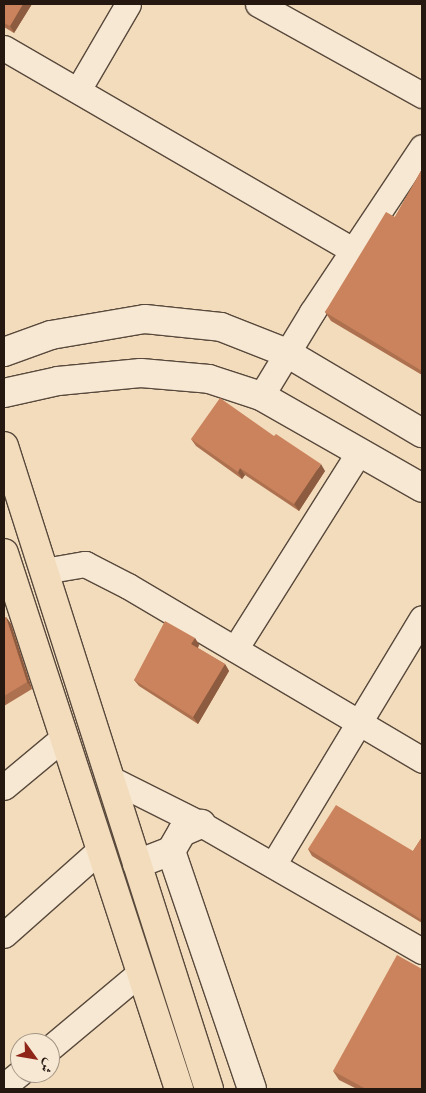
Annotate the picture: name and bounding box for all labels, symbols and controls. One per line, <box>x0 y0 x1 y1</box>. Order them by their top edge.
north arrow <box>10 1033 60 1083</box>
text: ش <box>36 1055 59 1077</box>

